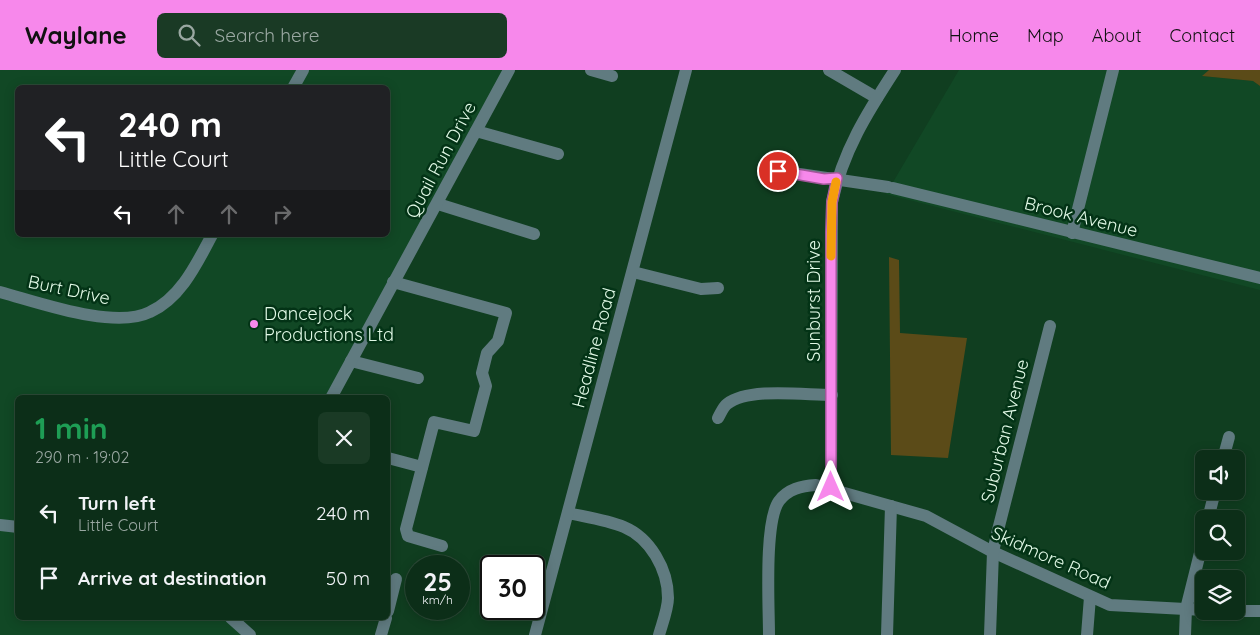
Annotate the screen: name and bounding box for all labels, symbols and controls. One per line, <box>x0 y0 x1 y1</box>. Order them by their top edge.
search box <box>157 13 507 58</box>
text: Waylane <box>25 20 127 50</box>
icon: search <box>175 21 203 49</box>
text: Search here <box>215 23 319 47</box>
text: Home <box>949 24 999 47</box>
text: Map <box>1027 24 1064 47</box>
text: About <box>1092 24 1142 47</box>
text: Contact <box>1170 24 1235 47</box>
street label: Quail Run Drive <box>400 98 481 222</box>
text: 240 m <box>118 102 222 146</box>
icon: left <box>35 105 100 170</box>
text: Little Court <box>118 145 229 173</box>
pin <box>757 150 799 192</box>
icon: arrive <box>764 157 792 185</box>
street label: Brook Avenue <box>1022 191 1140 242</box>
icon: left <box>109 200 137 228</box>
icon: ahead <box>162 200 190 228</box>
icon: ahead <box>215 200 243 228</box>
icon: right <box>268 200 296 228</box>
street label: Sunburst Drive <box>802 240 825 362</box>
street label: Burt Drive <box>26 270 112 309</box>
street label: Headline Road <box>566 285 621 410</box>
place label: Dancejock Productions Ltd <box>264 302 394 346</box>
marker: Dancejock Productions Ltd <box>248 318 260 330</box>
street label: Suburban Avenue <box>976 357 1033 505</box>
text: 1 min <box>35 409 108 447</box>
button: close <box>318 412 370 464</box>
text: 290 m · 19:02 <box>35 447 129 467</box>
map controls <box>1195 450 1245 620</box>
button: sound <box>1195 450 1245 500</box>
position arrow <box>804 460 856 512</box>
text: Turn left <box>78 491 156 515</box>
icon: left <box>35 499 63 527</box>
text: 240 m <box>316 501 370 525</box>
button: search <box>1195 510 1245 560</box>
text: Little Court <box>78 515 159 535</box>
street label: Skidmore Road <box>988 521 1114 594</box>
speed limit sign: 30 <box>480 555 545 620</box>
icon: arrive <box>35 564 63 592</box>
text: Arrive at destination <box>78 566 267 590</box>
text: 50 m <box>326 566 370 590</box>
text: 25 <box>423 566 452 597</box>
button: layers <box>1195 570 1245 620</box>
text: km/h <box>422 592 453 607</box>

